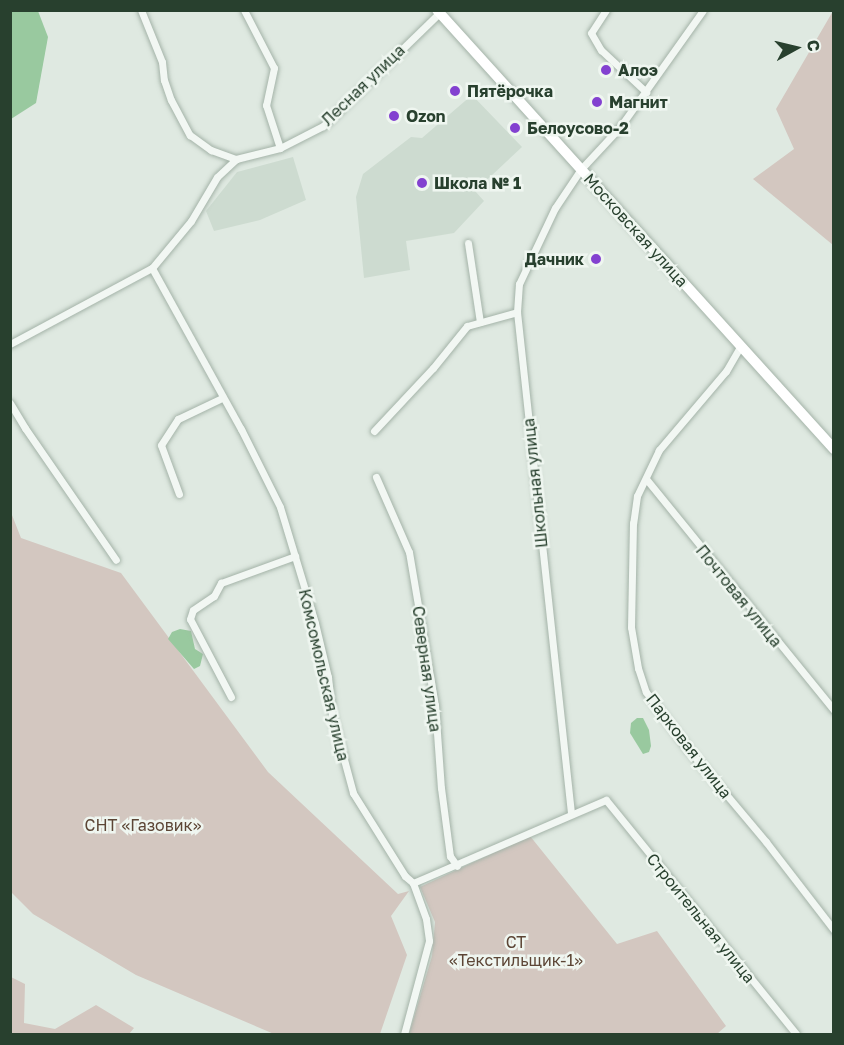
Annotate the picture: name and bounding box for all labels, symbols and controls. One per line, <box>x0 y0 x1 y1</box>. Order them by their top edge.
north arrow <box>766 18 826 78</box>
text: С <box>803 38 825 53</box>
street label: Лесная улица <box>317 40 409 130</box>
place label: Алоэ <box>618 60 658 80</box>
marker: Алоэ <box>599 63 613 77</box>
place label: Пятёрочка <box>467 81 553 101</box>
marker: Пятёрочка <box>448 84 462 98</box>
place label: Магнит <box>609 92 668 112</box>
marker: Магнит <box>590 95 604 109</box>
place label: Ozon <box>406 106 446 126</box>
marker: Ozon <box>387 109 401 123</box>
place label: Белоусово-2 <box>527 118 629 138</box>
marker: Белоусово-2 <box>508 121 522 135</box>
street label: Московская улица <box>580 169 692 291</box>
place label: Школа № 1 <box>434 173 521 193</box>
marker: Школа № 1 <box>415 176 429 190</box>
place label: Дачник <box>525 249 584 269</box>
marker: Дачник <box>589 252 603 266</box>
street label: Школьная улица <box>519 417 551 549</box>
street label: Почтовая улица <box>692 541 786 651</box>
street label: Комсомольская улица <box>295 587 353 763</box>
street label: Северная улица <box>409 605 445 733</box>
street label: Парковая улица <box>642 690 736 802</box>
park label: СНТ «Газовик» <box>85 815 201 835</box>
street label: Строительная улица <box>643 849 759 987</box>
park label: СТ «Текстильщик-1» <box>449 932 583 970</box>

